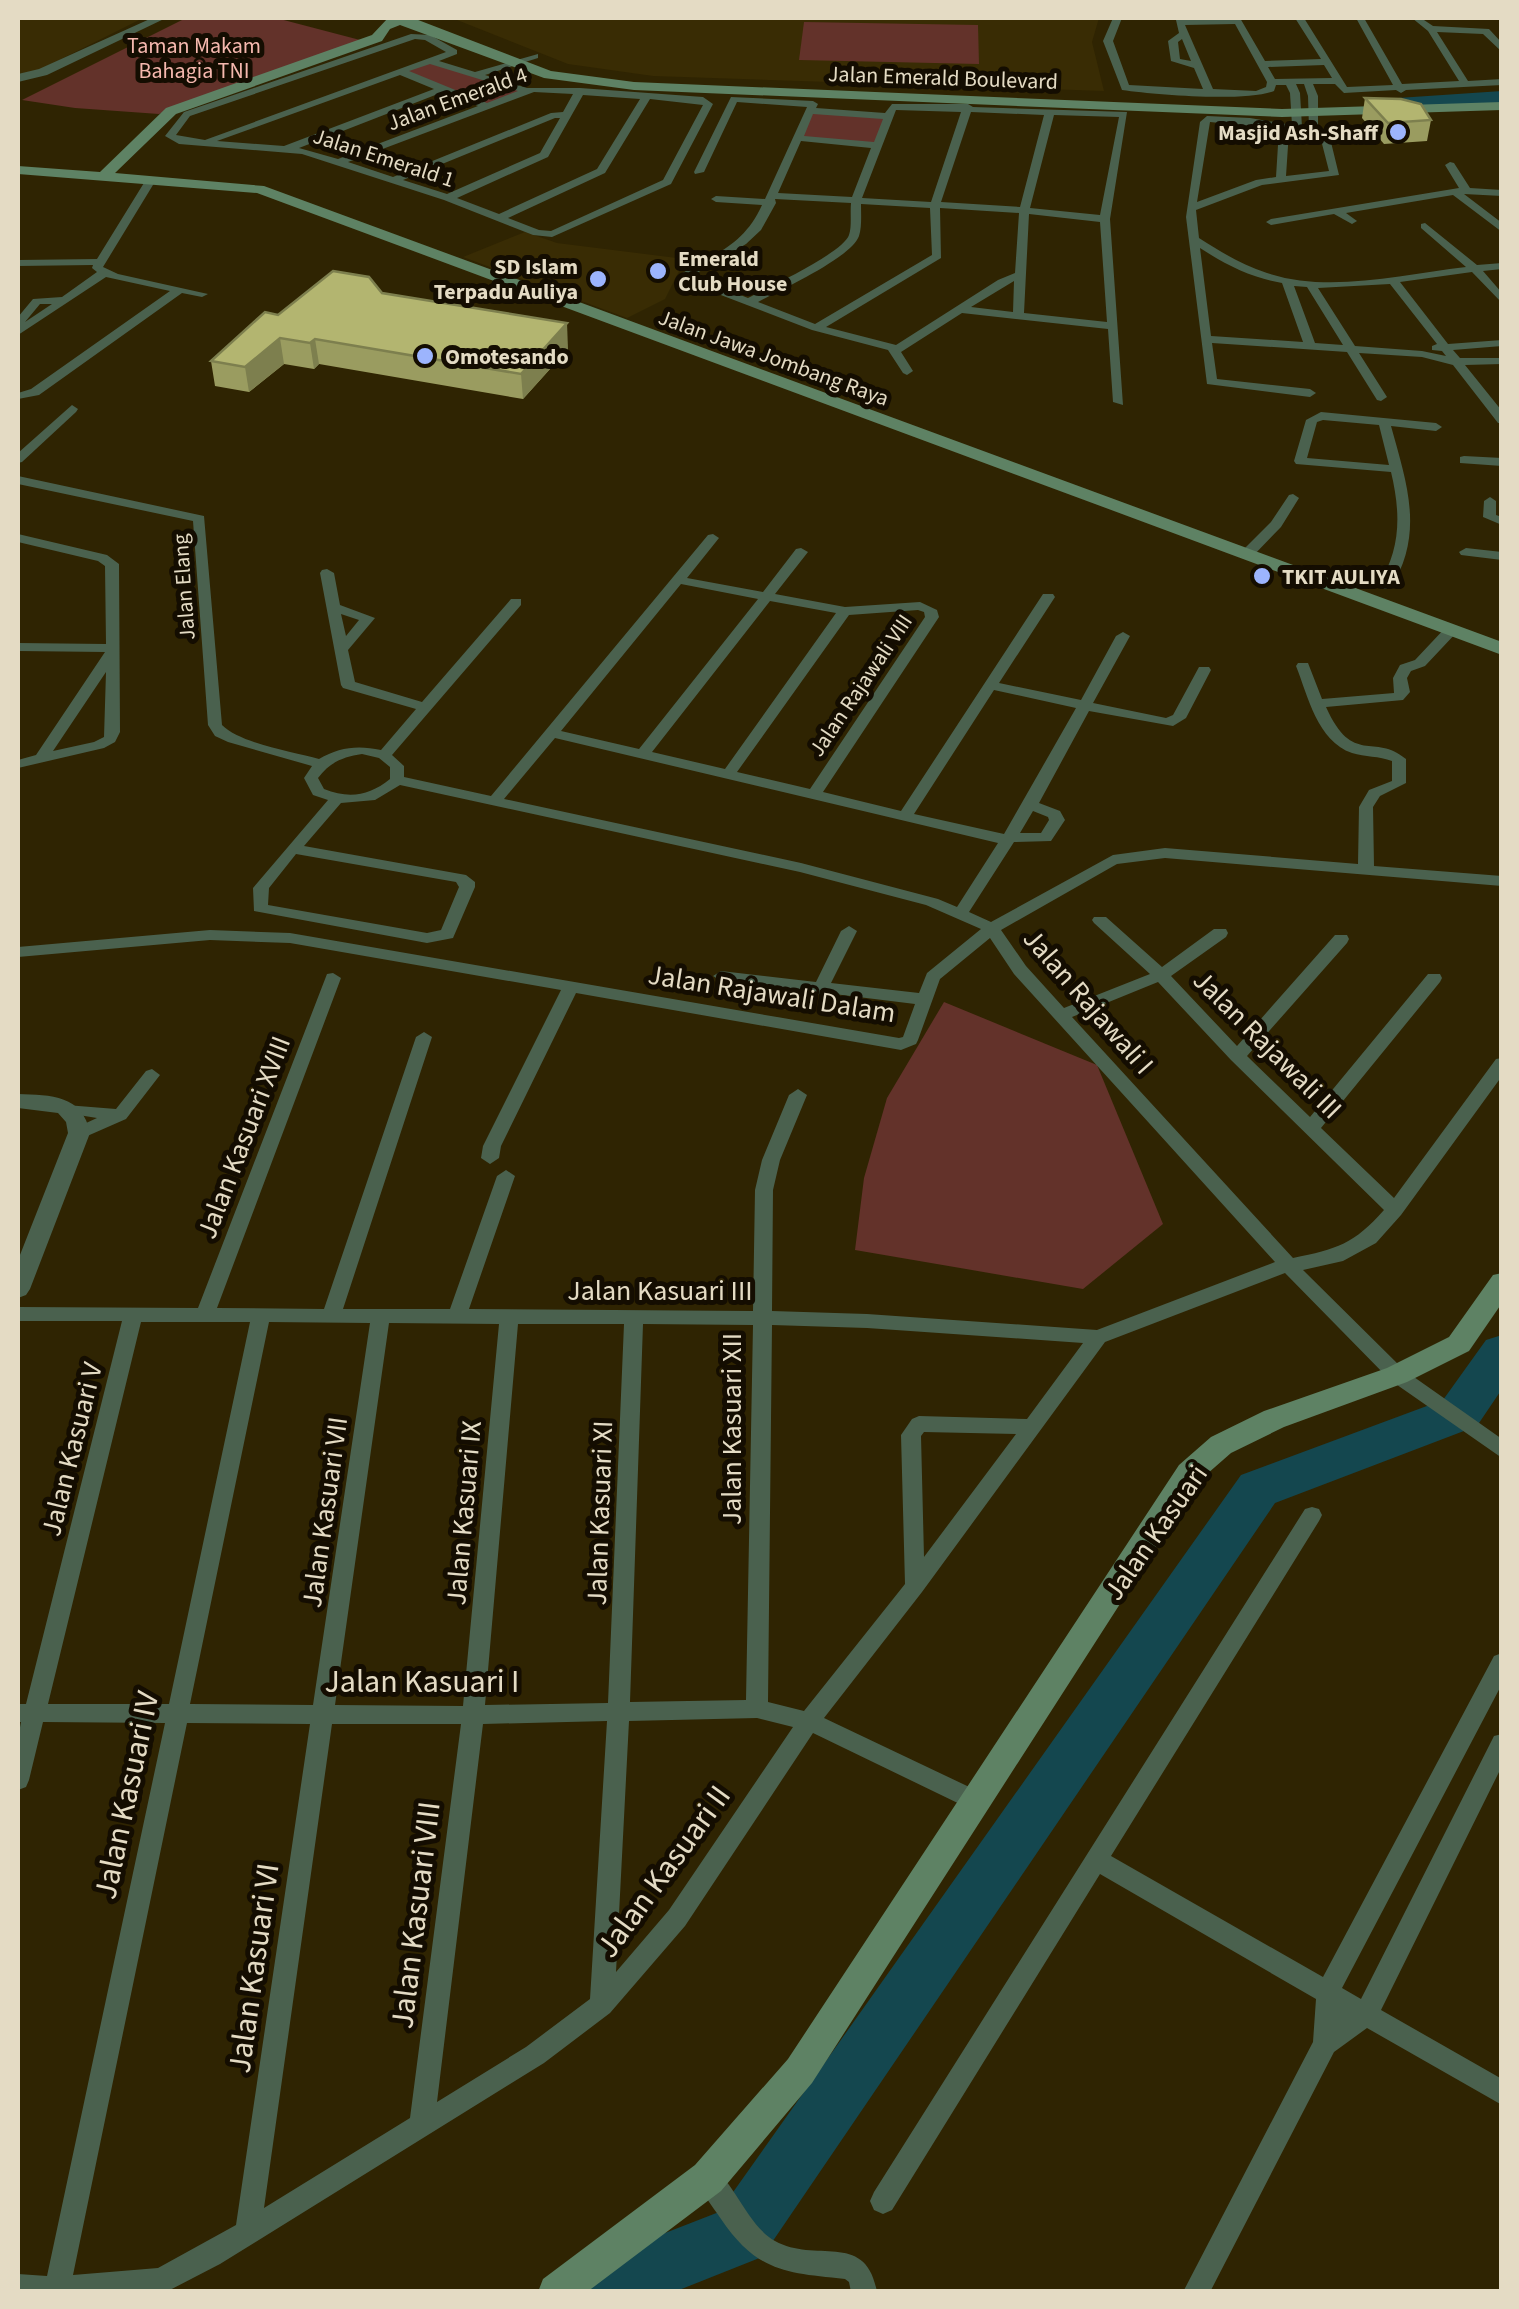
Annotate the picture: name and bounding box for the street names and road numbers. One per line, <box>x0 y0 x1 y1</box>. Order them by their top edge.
street label: Jalan Emerald Boulevard <box>828 58 1058 98</box>
street label: Jalan Emerald 4 <box>383 59 532 139</box>
street label: Jalan Emerald 1 <box>309 120 458 196</box>
street label: Jalan Jawa Jombang Raya <box>654 301 893 415</box>
street label: Jalan Elang <box>164 533 204 641</box>
street label: Jalan Rajawali VIII <box>801 608 920 763</box>
street label: Jalan Rajawali I <box>1014 920 1163 1083</box>
street label: Jalan Rajawali Dalam <box>645 955 898 1033</box>
street label: Jalan Rajawali III <box>1184 961 1351 1128</box>
street label: Jalan Kasuari XVIII <box>187 1030 301 1245</box>
street label: Jalan Kasuari III <box>567 1271 753 1311</box>
street label: Jalan Kasuari XII <box>712 1333 752 1525</box>
street label: Jalan Kasuari V <box>31 1358 113 1540</box>
street label: Jalan Kasuari VII <box>292 1414 358 1610</box>
street label: Jalan Kasuari IX <box>436 1419 492 1607</box>
street label: Jalan Kasuari XI <box>577 1420 623 1606</box>
street label: Jalan Kasuari <box>1094 1457 1217 1609</box>
street label: Jalan Kasuari I <box>324 1659 520 1705</box>
street label: Jalan Kasuari IV <box>82 1686 172 1903</box>
street label: Jalan Kasuari II <box>585 1776 742 1967</box>
street label: Jalan Kasuari VIII <box>379 1799 453 2031</box>
street label: Jalan Kasuari VI <box>216 1860 291 2076</box>

